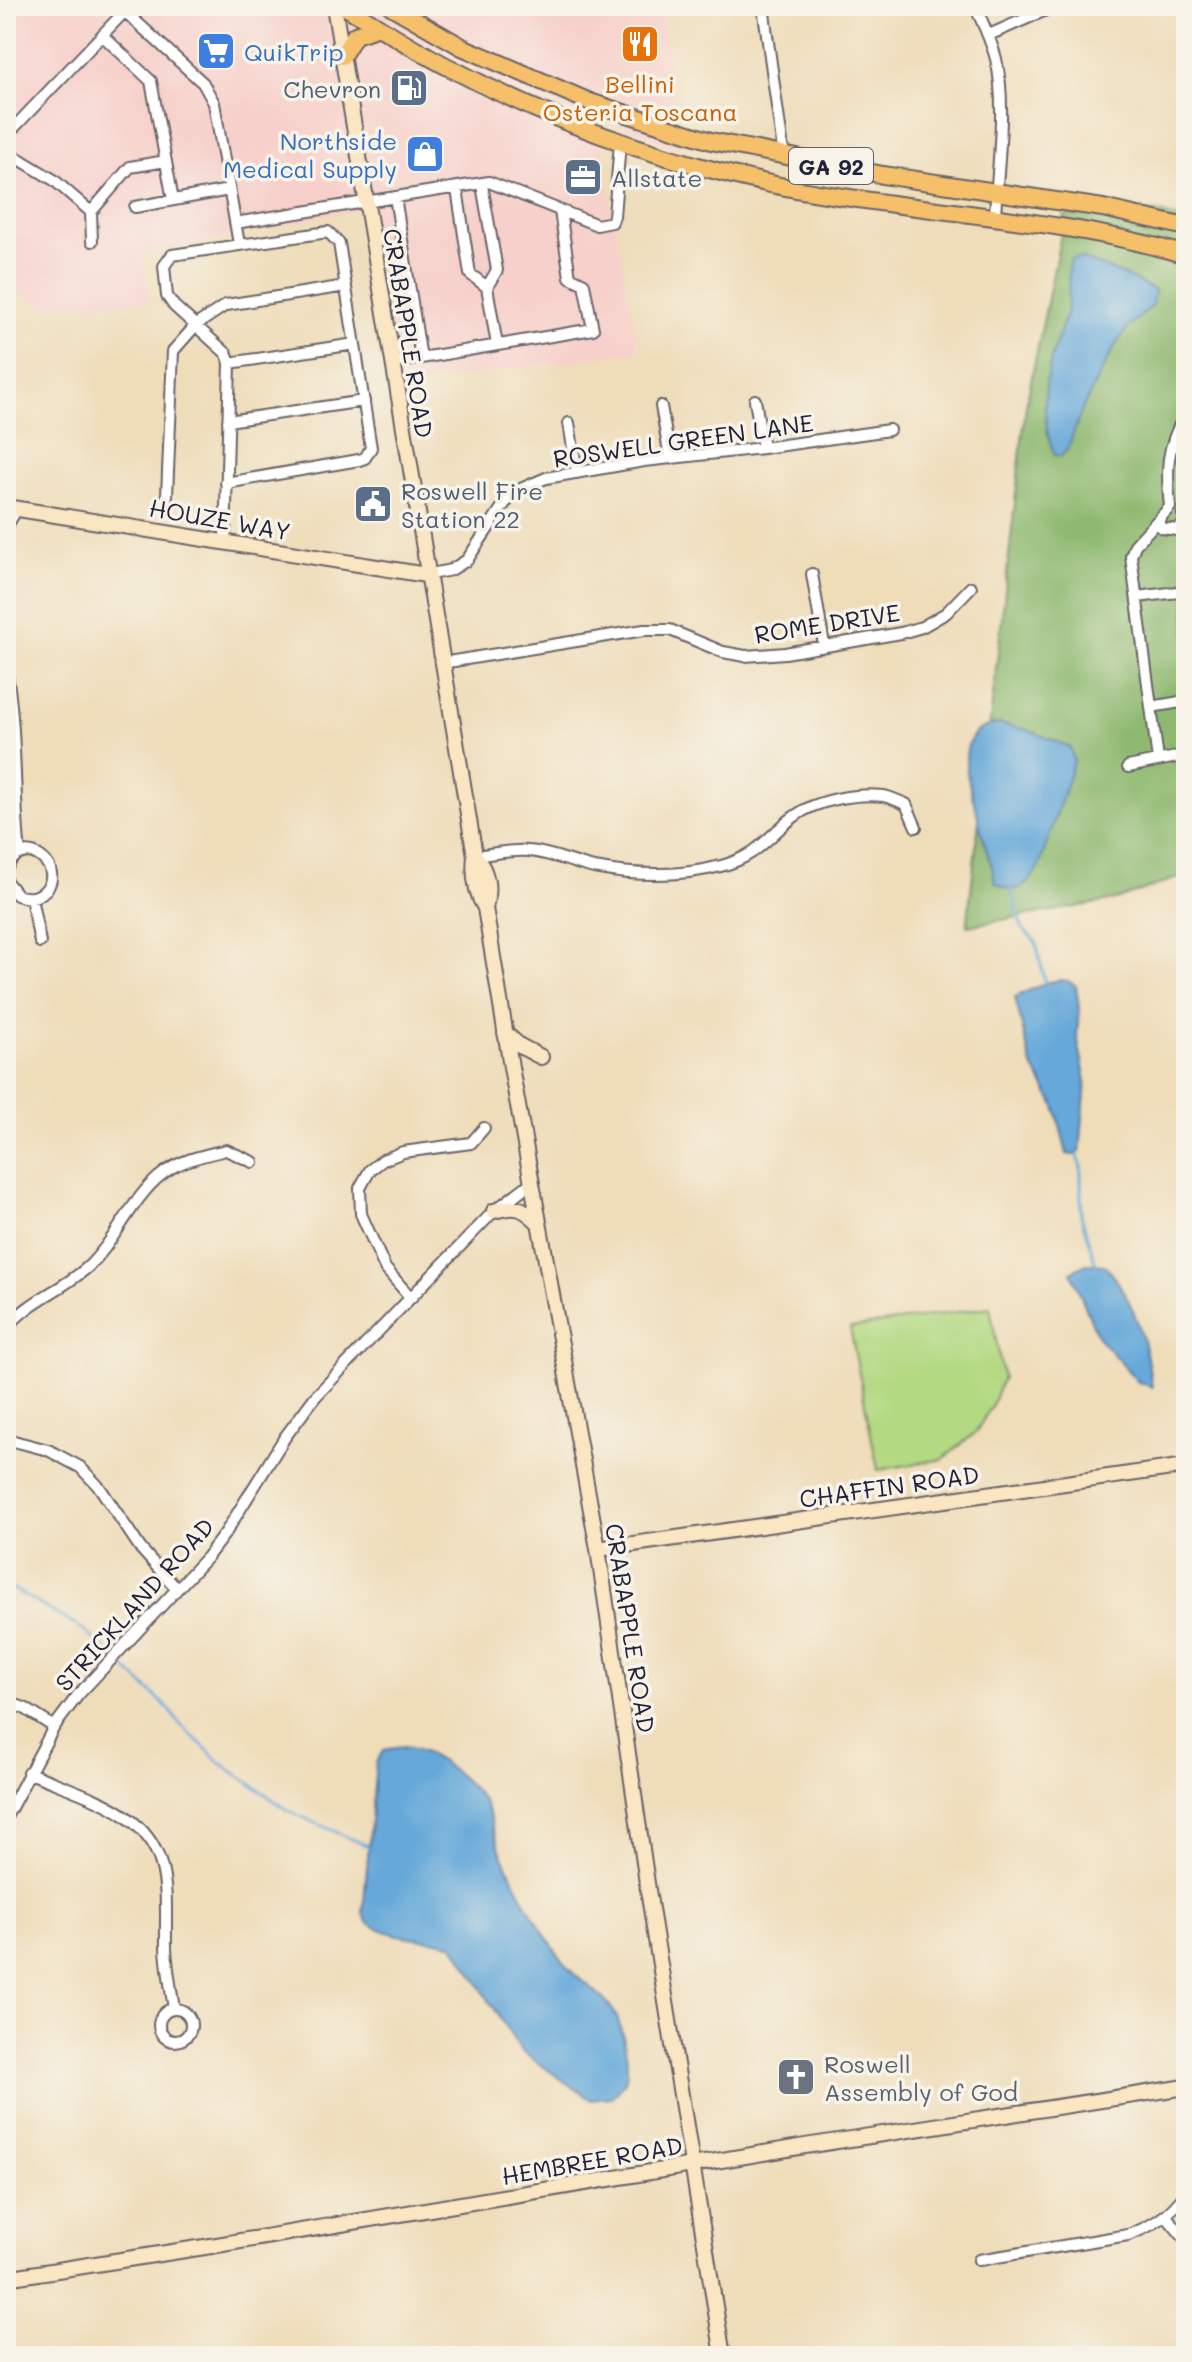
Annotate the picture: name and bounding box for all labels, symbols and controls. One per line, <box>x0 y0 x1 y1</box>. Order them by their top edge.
restaurant icon: Bellini Osteria Toscana <box>619 23 661 65</box>
supermarket icon: QuikTrip <box>195 30 237 72</box>
place label: QuikTrip <box>244 36 344 67</box>
fuel station icon: Chevron <box>388 67 430 109</box>
place label: Bellini Osteria Toscana <box>543 68 737 127</box>
place label: Chevron <box>283 73 381 104</box>
place label: Northside Medical Supply <box>223 125 397 184</box>
shop icon: Northside Medical Supply <box>404 133 446 175</box>
road number: GA 92 <box>789 148 873 184</box>
office icon: Allstate <box>562 156 604 198</box>
place label: Allstate <box>611 162 702 193</box>
street label: CRABAPPLE ROAD <box>377 226 441 440</box>
street label: ROSWELL GREEN LANE <box>551 406 815 474</box>
place label: Roswell Fire Station 22 <box>401 475 543 534</box>
public building icon: Roswell Fire Station 22 <box>352 483 394 525</box>
street label: HOUZE WAY <box>147 491 293 547</box>
street label: ROME DRIVE <box>752 596 902 650</box>
street label: CHAFFIN ROAD <box>797 1458 981 1514</box>
street label: STRICKLAND ROAD <box>48 1511 220 1697</box>
street label: CRABAPPLE ROAD <box>599 1521 663 1735</box>
place label: Roswell Assembly of God <box>824 2048 1018 2107</box>
church icon: Roswell Assembly of God <box>775 2056 817 2098</box>
street label: HEMBREE ROAD <box>499 2129 685 2191</box>

